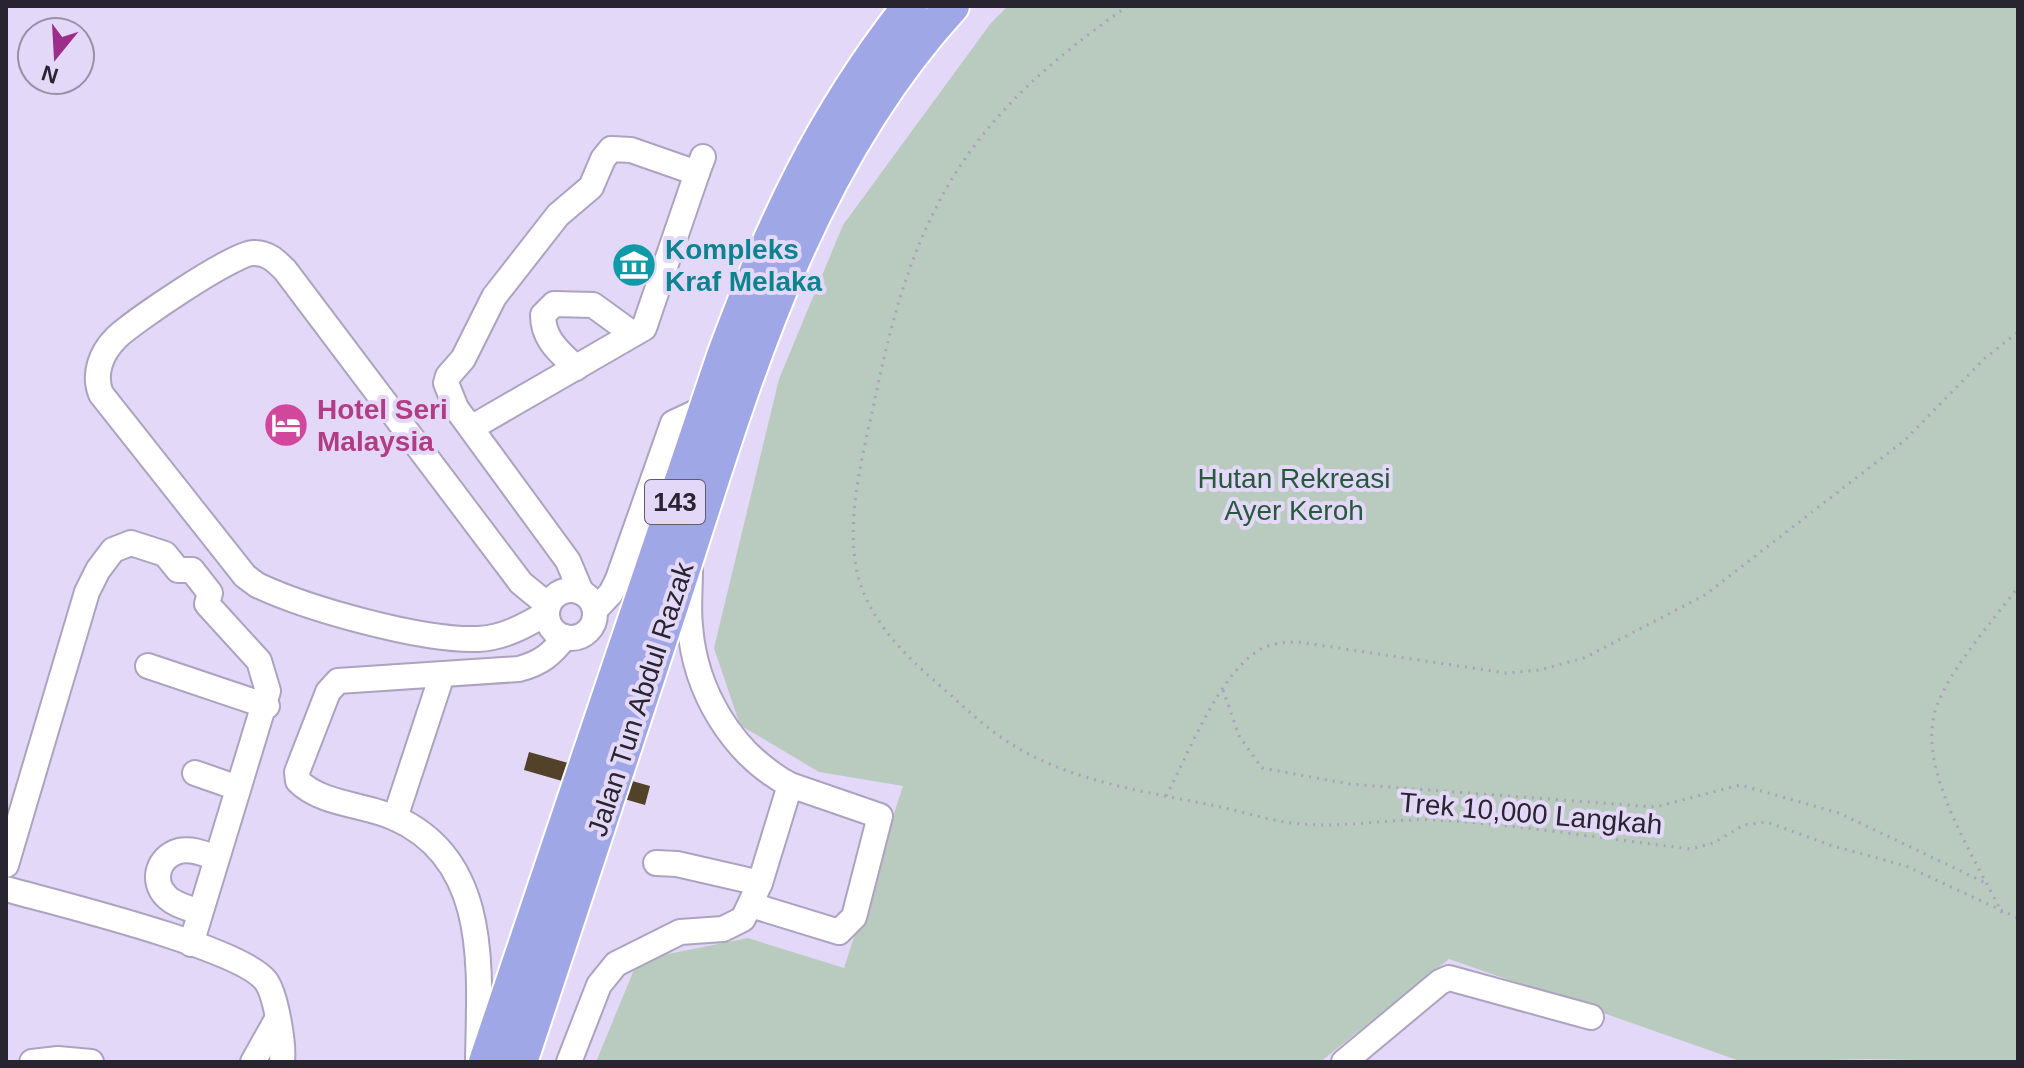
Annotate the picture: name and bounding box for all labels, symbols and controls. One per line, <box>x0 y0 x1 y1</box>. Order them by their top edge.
north arrow <box>16 16 96 96</box>
text: N <box>39 60 61 89</box>
place label: Kompleks Kraf Melaka <box>665 234 823 297</box>
museum icon: Kompleks Kraf Melaka <box>610 241 658 289</box>
place label: Hotel Seri Malaysia <box>317 394 448 457</box>
hotel icon: Hotel Seri Malaysia <box>262 401 310 449</box>
park label: Hutan Rekreasi Ayer Keroh <box>1198 463 1390 526</box>
road number: 143 <box>645 480 705 524</box>
street label: Jalan Tun Abdul Razak <box>581 557 700 840</box>
street label: Trek 10,000 Langkah <box>1398 787 1664 840</box>

